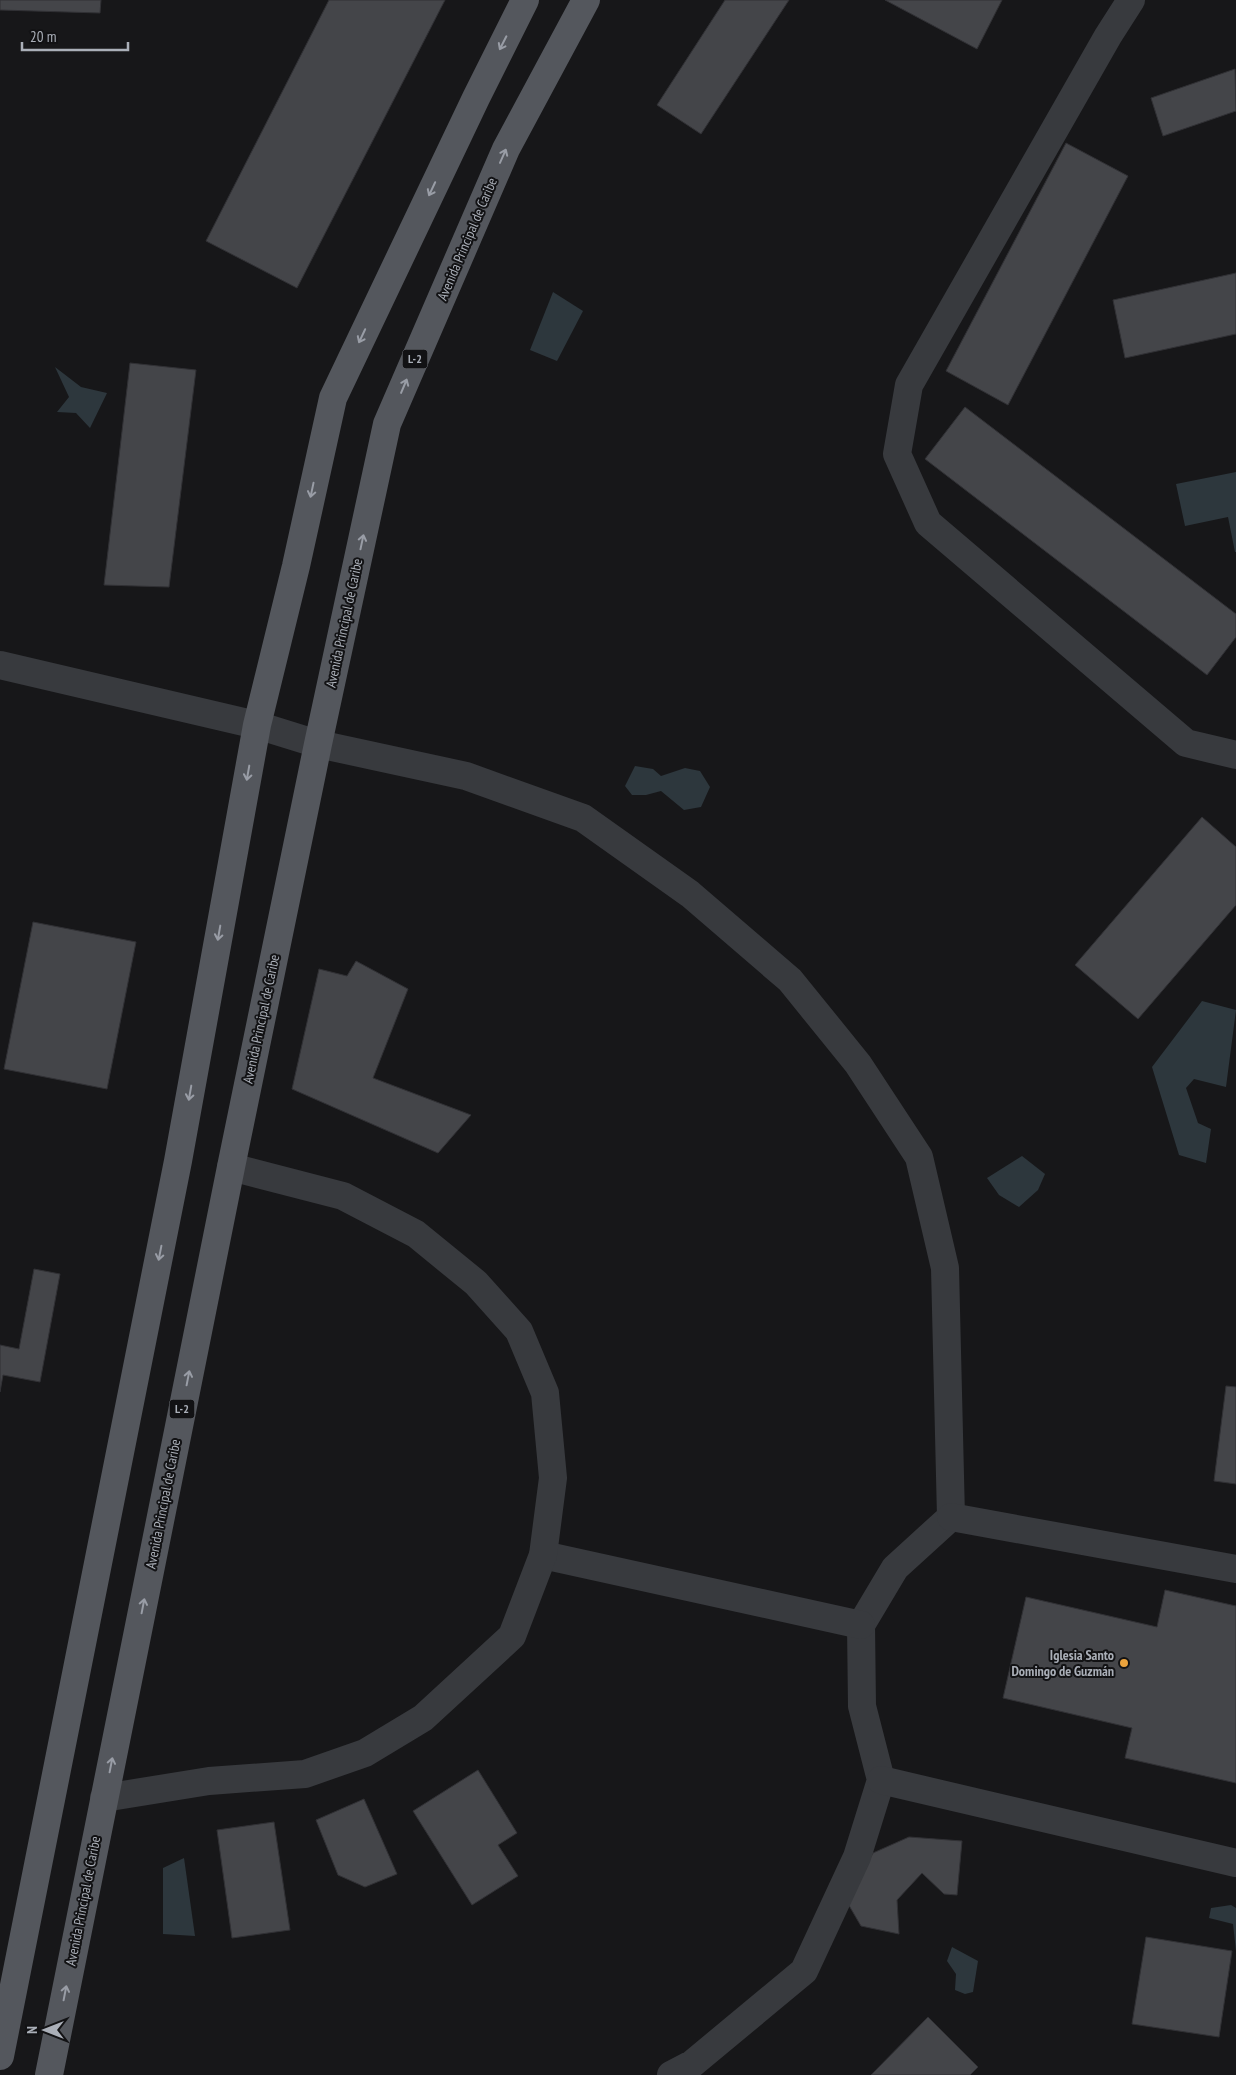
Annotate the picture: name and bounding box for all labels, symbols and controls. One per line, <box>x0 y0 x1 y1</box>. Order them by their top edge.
scale bar <box>22 20 129 52</box>
text: 20 m <box>30 27 56 46</box>
one-way arrow <box>498 36 508 51</box>
one-way arrow <box>499 149 509 164</box>
street label: Avenida Principal de Caribe <box>433 175 501 303</box>
one-way arrow <box>427 182 437 197</box>
one-way arrow <box>357 328 366 343</box>
road number: L-2 <box>402 349 428 368</box>
one-way arrow <box>399 379 409 394</box>
one-way arrow <box>307 481 316 497</box>
one-way arrow <box>357 535 367 551</box>
street label: Avenida Principal de Caribe <box>322 557 367 689</box>
one-way arrow <box>243 765 253 781</box>
one-way arrow <box>214 925 224 941</box>
street label: Avenida Principal de Caribe <box>239 953 284 1085</box>
one-way arrow <box>185 1084 195 1100</box>
one-way arrow <box>155 1244 164 1260</box>
one-way arrow <box>184 1370 194 1386</box>
road number: L-2 <box>170 1400 194 1418</box>
street label: Avenida Principal de Caribe <box>142 1438 184 1570</box>
one-way arrow <box>138 1598 148 1614</box>
place label: Iglesia Santo Domingo de Guzmán <box>1011 1646 1114 1680</box>
marker: Iglesia Santo Domingo de Guzmán <box>1118 1657 1130 1669</box>
one-way arrow <box>106 1757 116 1773</box>
street label: Avenida Principal de Caribe <box>62 1835 104 1967</box>
one-way arrow <box>61 1985 71 2001</box>
north arrow <box>20 2005 70 2055</box>
text: N <box>23 2026 41 2034</box>

